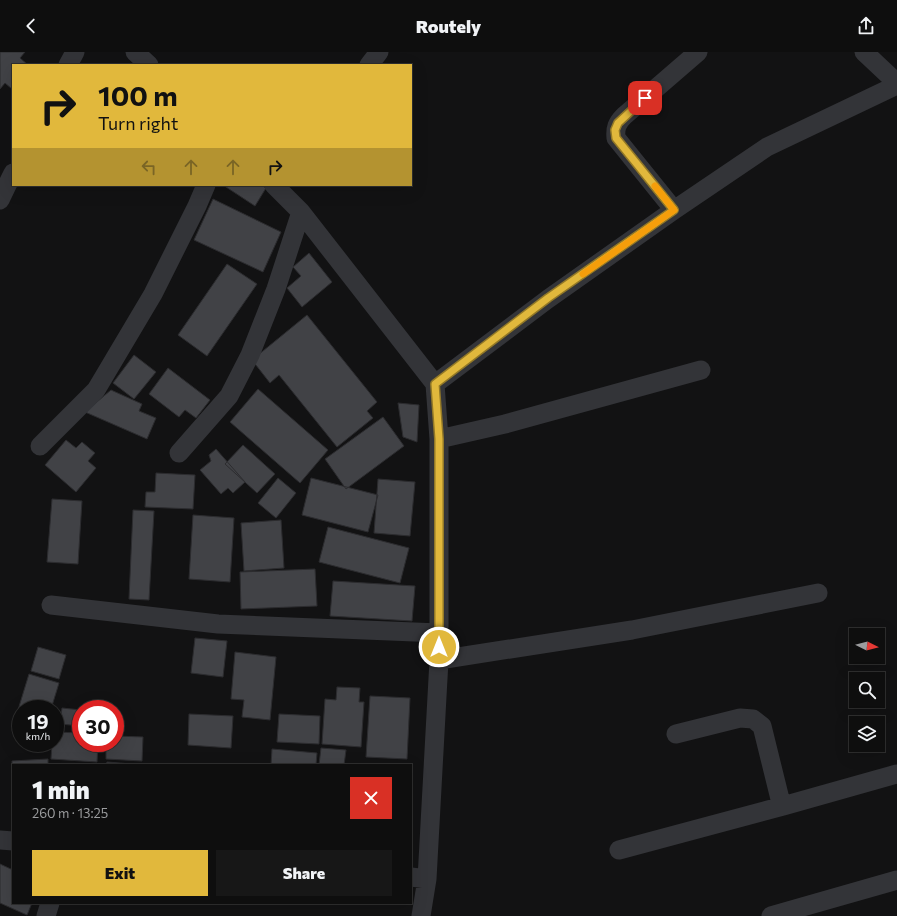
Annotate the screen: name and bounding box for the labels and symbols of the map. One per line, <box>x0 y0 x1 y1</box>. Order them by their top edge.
pin <box>628 81 662 115</box>
position arrow <box>418 626 460 668</box>
north arrow <box>849 628 885 664</box>
speed limit sign: 30 <box>72 700 124 752</box>

